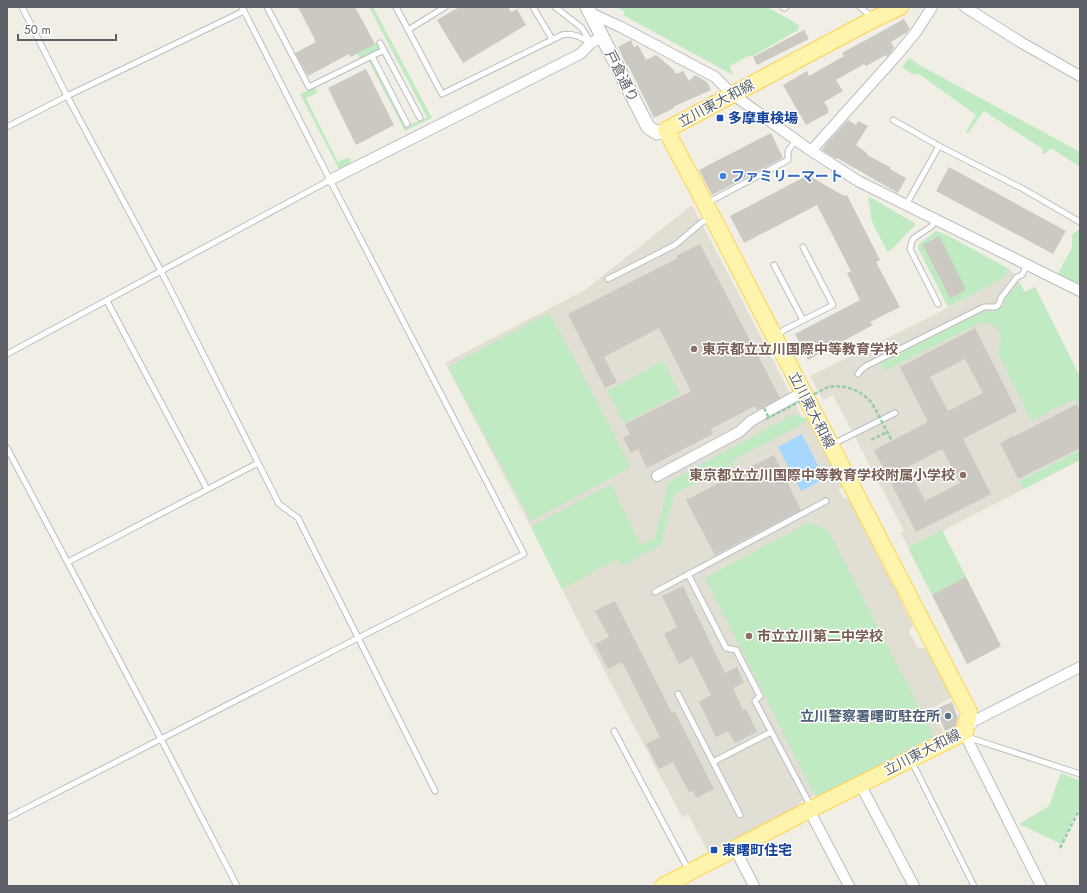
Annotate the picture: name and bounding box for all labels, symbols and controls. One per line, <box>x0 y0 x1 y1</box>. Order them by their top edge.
scale bar <box>18 16 116 42</box>
text: 50 m <box>24 21 51 39</box>
street label: 戸倉通り <box>600 47 644 105</box>
street label: 立川東大和線 <box>674 74 758 132</box>
place label: 多摩車検場 <box>728 108 798 128</box>
marker: 多摩車検場 <box>715 113 725 123</box>
place label: ファミリーマート <box>731 166 843 186</box>
marker: ファミリーマート <box>718 171 728 181</box>
place label: 東京都立立川国際中等教育学校 <box>702 339 898 359</box>
marker: 東京都立立川国際中等教育学校 <box>689 344 699 354</box>
street label: 立川東大和線 <box>784 368 840 452</box>
place label: 東京都立立川国際中等教育学校附属小学校 <box>689 465 955 485</box>
marker: 東京都立立川国際中等教育学校附属小学校 <box>958 470 968 480</box>
place label: 市立立川第二中学校 <box>757 626 883 646</box>
marker: 市立立川第二中学校 <box>744 631 754 641</box>
place label: 立川警察署曙町駐在所 <box>800 706 940 726</box>
marker: 立川警察署曙町駐在所 <box>943 711 953 721</box>
street label: 立川東大和線 <box>880 724 964 780</box>
place label: 東曙町住宅 <box>722 840 792 860</box>
marker: 東曙町住宅 <box>709 845 719 855</box>

